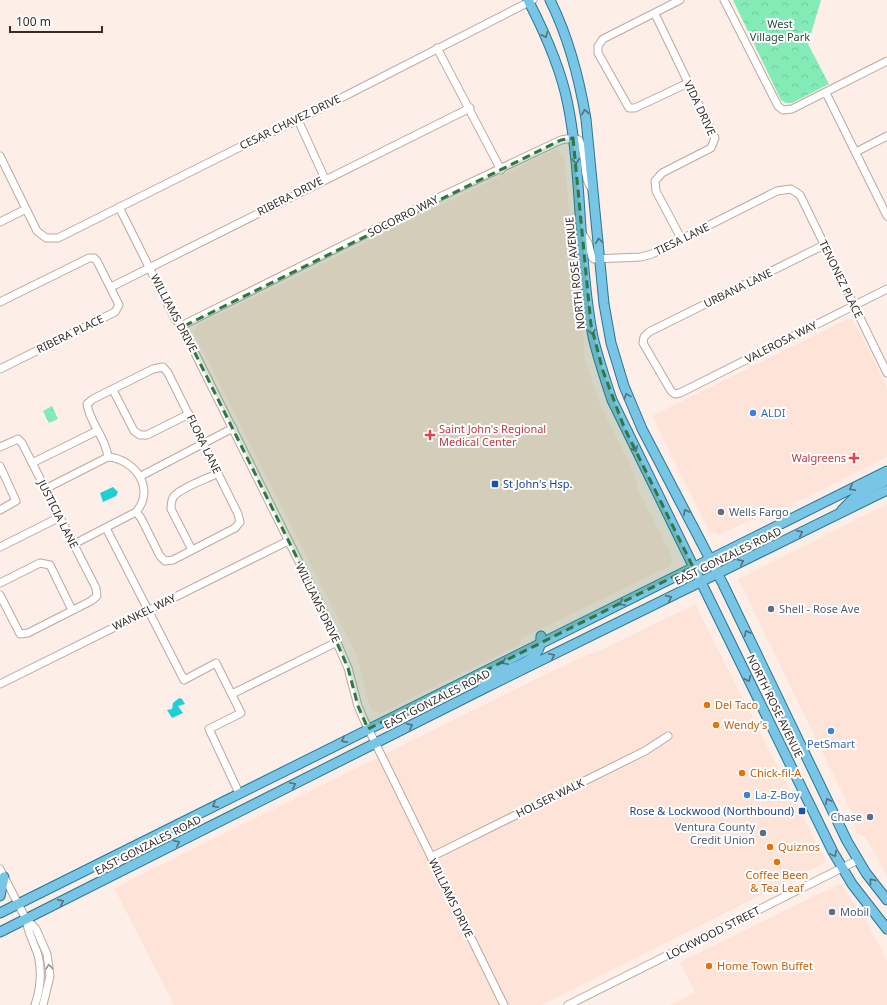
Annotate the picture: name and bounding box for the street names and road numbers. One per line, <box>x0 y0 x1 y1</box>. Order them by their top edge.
street label: VIDA DRIVE <box>681 78 720 138</box>
street label: CESAR CHAVEZ DRIVE <box>237 91 343 153</box>
street label: RIBERA DRIVE <box>254 173 325 219</box>
street label: SOCORRO WAY <box>365 191 441 240</box>
street label: NORTH ROSE AVENUE <box>561 216 588 330</box>
street label: TIESA LANE <box>652 219 712 258</box>
street label: TENONEZ PLACE <box>816 237 867 320</box>
street label: URBANA LANE <box>701 264 775 311</box>
street label: WILLIAMS DRIVE <box>148 271 201 354</box>
street label: RIBERA PLACE <box>34 311 106 356</box>
street label: VALEROSA WAY <box>742 317 820 366</box>
street label: FLORA LANE <box>184 412 225 476</box>
street label: JUSTICIA LANE <box>34 476 82 550</box>
street label: EAST GONZALES ROAD <box>672 523 784 588</box>
street label: WILLIAMS DRIVE <box>293 561 344 645</box>
street label: WANKEL WAY <box>109 589 179 633</box>
street label: NORTH ROSE AVENUE <box>744 652 807 760</box>
street label: EAST GONZALES ROAD <box>381 665 493 732</box>
street label: HOLSER WALK <box>513 775 586 820</box>
street label: EAST GONZALES ROAD <box>92 811 204 878</box>
street label: WILLIAMS DRIVE <box>426 856 477 940</box>
street label: LOCKWOOD STREET <box>663 902 762 963</box>

